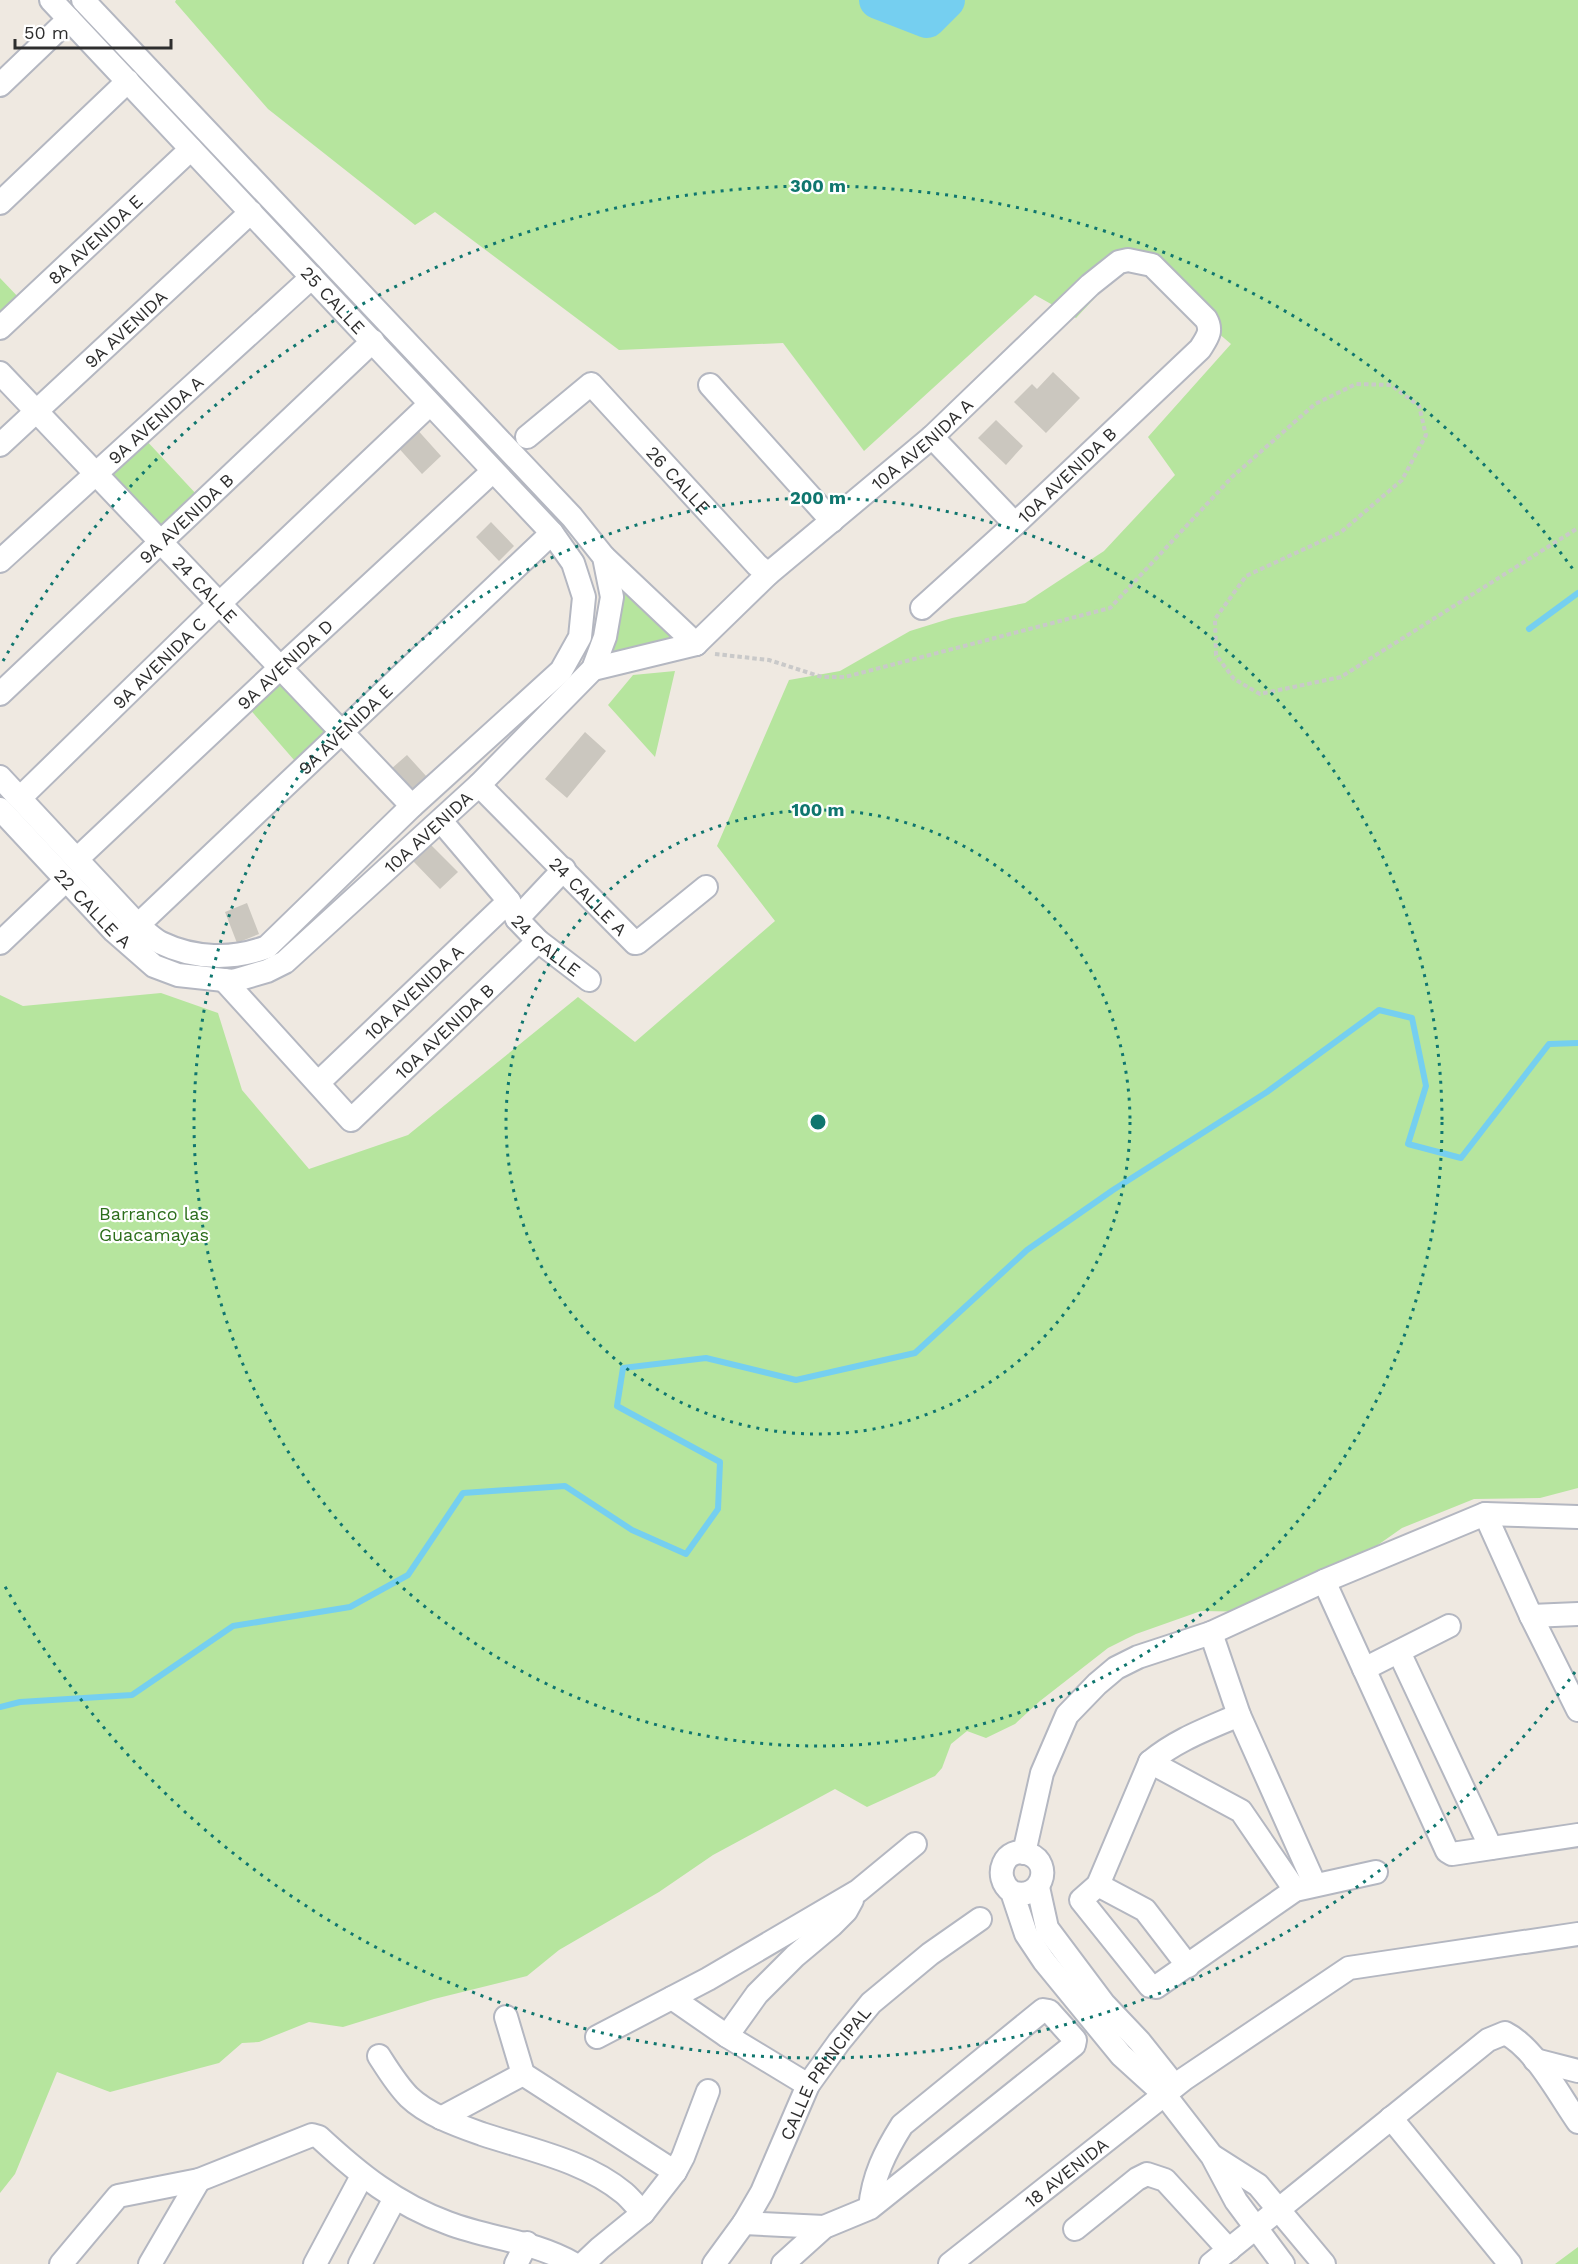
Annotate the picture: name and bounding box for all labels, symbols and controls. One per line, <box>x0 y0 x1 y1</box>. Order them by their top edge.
scale bar <box>15 12 171 50</box>
text: 50 m <box>24 22 69 43</box>
text: 300 m <box>790 175 846 196</box>
street label: 8A AVENIDA E <box>43 190 146 288</box>
street label: 25 CALLE <box>297 262 369 338</box>
street label: 9A AVENIDA <box>80 285 171 372</box>
street label: 9A AVENIDA A <box>103 371 207 468</box>
street label: 10A AVENIDA A <box>867 393 977 494</box>
street label: 10A AVENIDA B <box>1013 423 1121 527</box>
street label: 26 CALLE <box>642 441 715 518</box>
street label: 9A AVENIDA B <box>135 469 237 567</box>
text: 200 m <box>790 487 846 508</box>
street label: 24 CALLE <box>169 551 242 627</box>
street label: 9A AVENIDA C <box>108 612 210 713</box>
street label: 9A AVENIDA D <box>233 614 337 713</box>
street label: 9A AVENIDA E <box>294 680 396 778</box>
street label: 10A AVENIDA <box>379 786 476 877</box>
text: 100 m <box>791 799 845 820</box>
street label: 24 CALLE A <box>545 852 632 940</box>
street label: 22 CALLE A <box>50 864 136 952</box>
street label: 24 CALLE <box>507 910 585 980</box>
street label: 10A AVENIDA A <box>360 940 467 1044</box>
street label: 10A AVENIDA B <box>390 979 498 1083</box>
centre of rings <box>808 1112 828 1132</box>
park label: Barranco las Guacamayas <box>99 1203 209 1245</box>
street label: CALLE PRINCIPAL <box>775 2001 875 2143</box>
street label: 18 AVENIDA <box>1020 2133 1112 2212</box>

